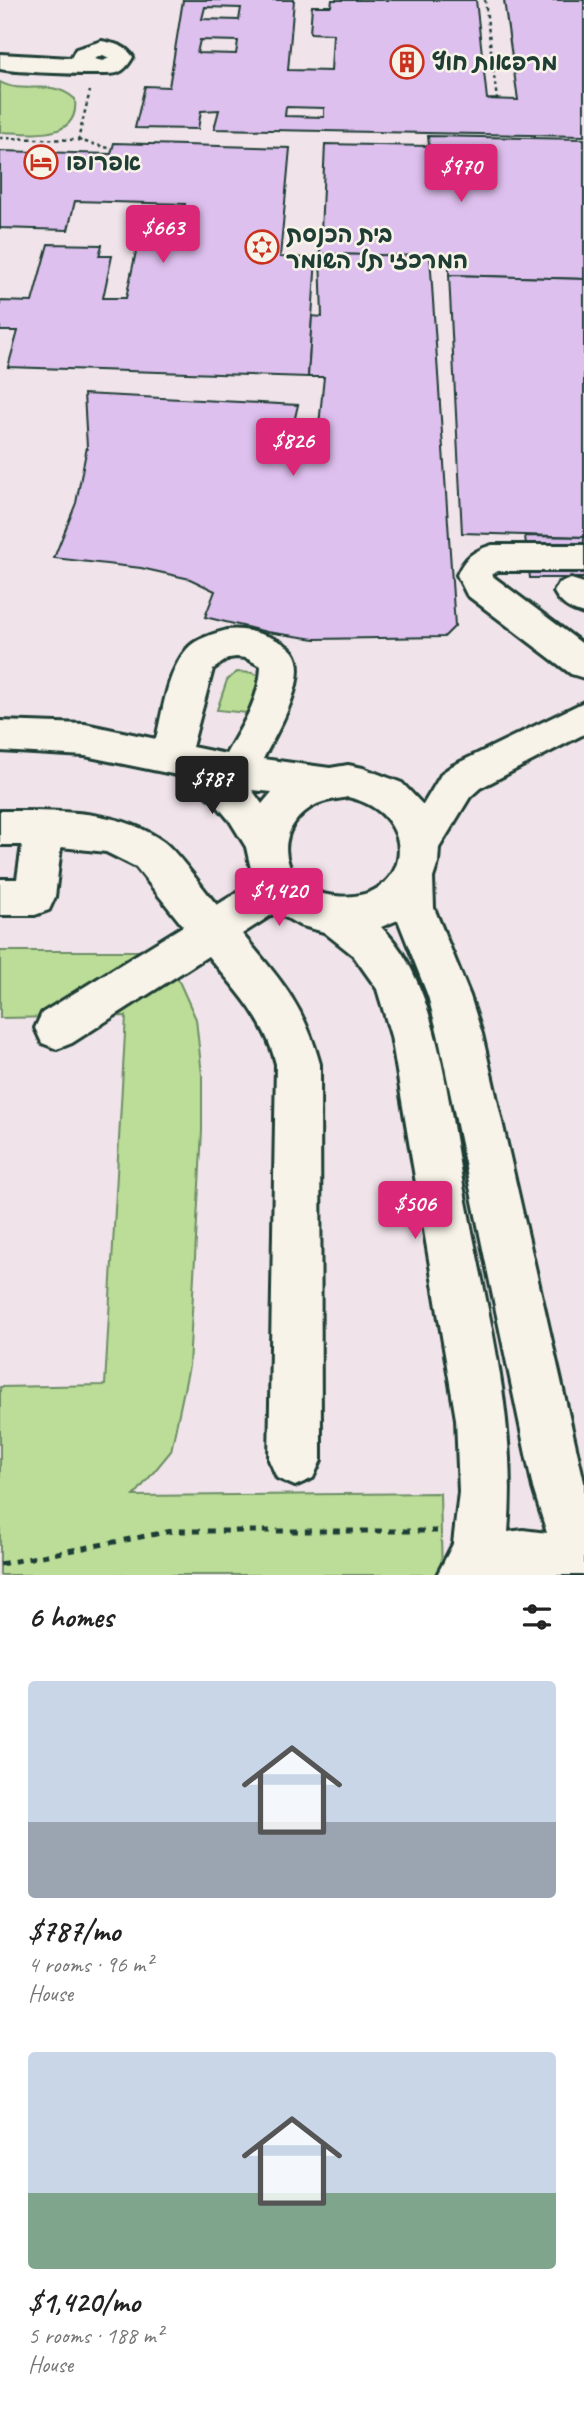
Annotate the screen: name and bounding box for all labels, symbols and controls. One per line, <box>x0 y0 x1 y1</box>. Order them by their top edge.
building icon: מרפאות חוץ <box>388 43 426 81</box>
place label: מרפאות חוץ <box>432 48 558 77</box>
hotel icon: אפרופו <box>22 143 60 181</box>
pin: $970 <box>420 144 502 204</box>
place label: אפרופו <box>66 148 141 177</box>
text: $970 <box>440 152 482 181</box>
pin: $663 <box>122 205 204 265</box>
text: $663 <box>142 213 184 242</box>
place label: בית הכנסת המרכזי תל השומר <box>286 220 468 275</box>
synagogue icon: בית הכנסת המרכזי תל השומר <box>243 228 281 266</box>
pin: $826 <box>252 419 334 478</box>
text: $826 <box>272 426 314 455</box>
pin: $787 <box>171 756 253 816</box>
text: $787 <box>191 764 233 793</box>
pin: $1,420 <box>222 869 336 928</box>
text: $1,420 <box>251 876 307 905</box>
pin: $506 <box>374 1182 456 1241</box>
text: $506 <box>394 1189 436 1218</box>
text: 6 homes <box>28 1598 113 1636</box>
icon: filters <box>518 1598 556 1636</box>
icon: home <box>229 1727 355 1853</box>
text: $787/mo <box>28 1912 120 1950</box>
text: 4 rooms · 96 m² <box>28 1950 152 1979</box>
text: House <box>28 1979 73 2008</box>
icon: home <box>229 2098 355 2224</box>
text: $1,420/mo <box>28 2283 140 2321</box>
text: 5 rooms · 188 m² <box>28 2321 163 2350</box>
text: House <box>28 2350 73 2379</box>

